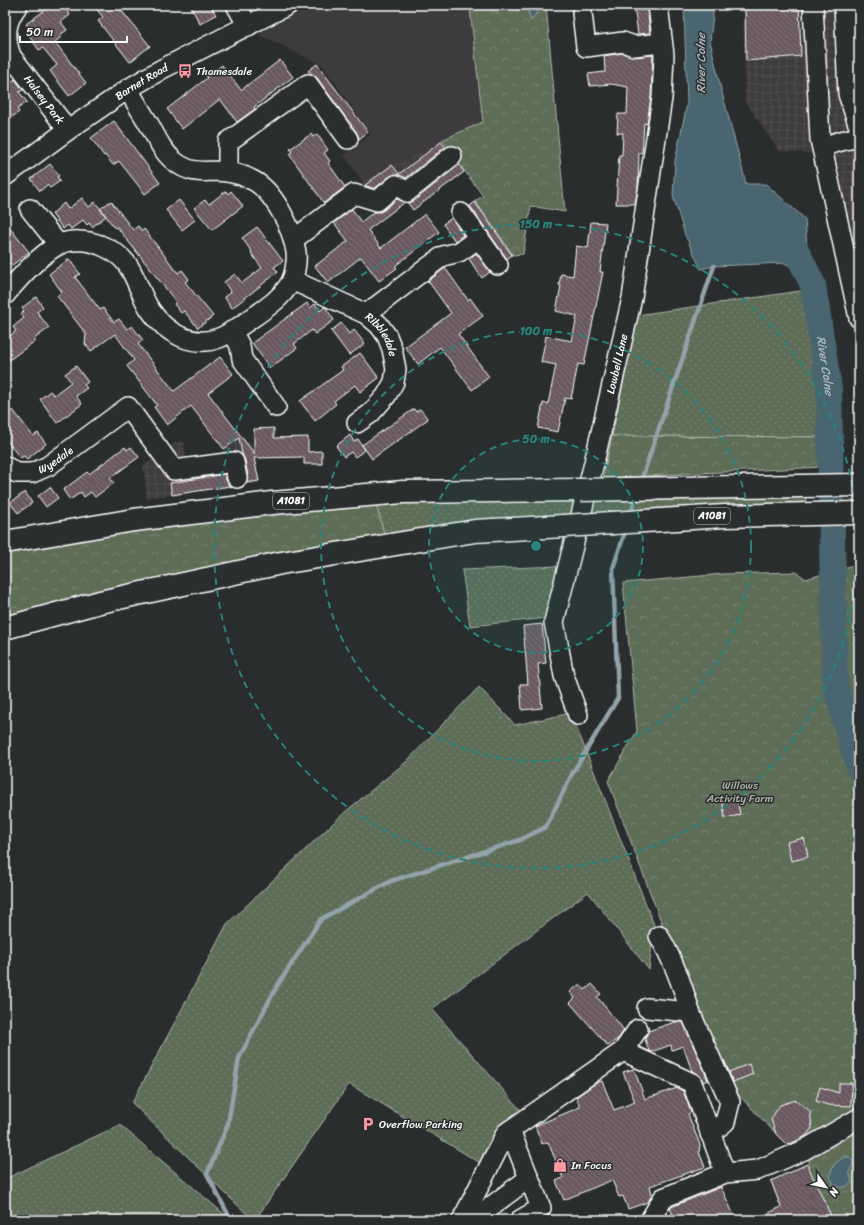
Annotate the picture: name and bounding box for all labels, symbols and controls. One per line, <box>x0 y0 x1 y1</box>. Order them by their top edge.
scale bar <box>20 18 127 44</box>
text: 50 m <box>26 21 53 43</box>
water label: River Colne <box>690 31 712 93</box>
street label: Barnet Road <box>111 57 172 105</box>
place label: Thamesdale <box>196 62 252 81</box>
bus stop icon: Thamesdale <box>177 63 193 79</box>
street label: Halsey Park <box>19 71 70 128</box>
text: 150 m <box>520 213 553 235</box>
street label: Ribbledale <box>361 308 403 358</box>
text: 100 m <box>520 320 553 342</box>
street label: Lowbell Lane <box>601 332 633 396</box>
water label: River Colne <box>810 334 840 397</box>
text: 50 m <box>522 428 550 450</box>
street label: Wyedale <box>35 440 78 479</box>
road number: A1081 <box>273 493 309 509</box>
road number: A1081 <box>694 508 730 524</box>
centre of rings <box>529 539 543 553</box>
park label: Willows Activity Farm <box>706 776 774 808</box>
place label: Overflow Parking <box>379 1115 463 1134</box>
parking icon: Overflow Parking <box>360 1116 376 1132</box>
place label: In Focus <box>570 1156 612 1175</box>
shop icon: In Focus <box>552 1157 568 1173</box>
north arrow <box>806 1167 846 1207</box>
text: N <box>824 1183 845 1201</box>

